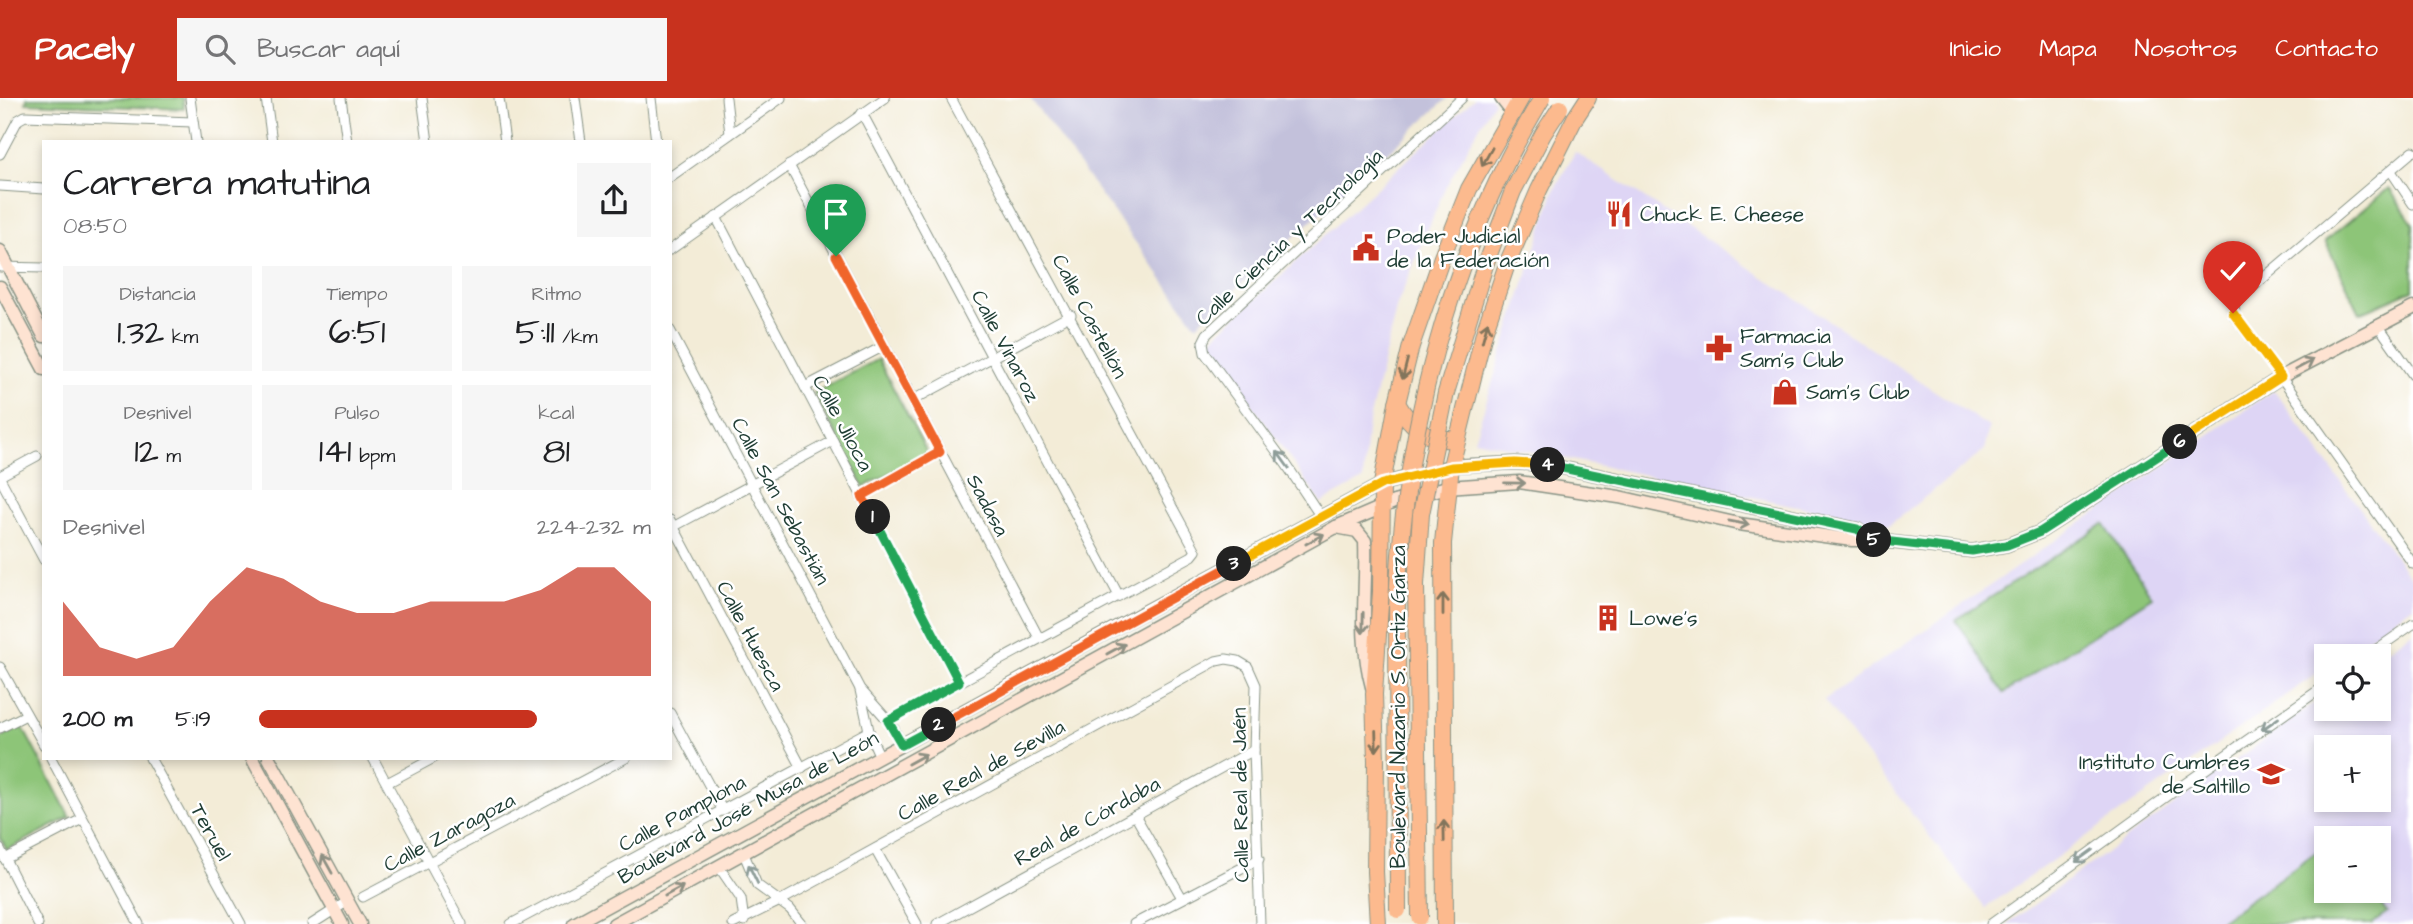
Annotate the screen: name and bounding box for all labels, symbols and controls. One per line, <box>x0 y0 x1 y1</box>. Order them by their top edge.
search box <box>177 18 667 81</box>
text: Pacely <box>35 26 135 72</box>
icon: search <box>201 30 239 68</box>
text: Buscar aquí <box>257 31 400 67</box>
text: Inicio <box>1949 32 2001 66</box>
text: Mapa <box>2039 32 2097 66</box>
text: Nosotros <box>2135 32 2237 66</box>
text: Contacto <box>2275 32 2378 66</box>
street label: Calle Ciencia y Tecnología <box>1189 142 1391 334</box>
one-way arrow <box>1480 146 1493 167</box>
text: Carrera matutina <box>63 158 370 210</box>
button: share <box>577 163 651 237</box>
pin <box>806 184 866 256</box>
icon: arrive <box>817 195 855 233</box>
restaurant icon: Chuck E. Cheese <box>1604 199 1634 229</box>
place label: Chuck E. Cheese <box>1640 200 1804 229</box>
text: 08:50 <box>63 210 127 242</box>
place label: Poder Judicial de la Federación <box>1387 222 1549 275</box>
public building icon: Poder Judicial de la Federación <box>1351 233 1381 263</box>
pin <box>2203 241 2263 313</box>
street label: Calle Castellón <box>1045 249 1134 383</box>
icon: check <box>2214 252 2252 290</box>
text: Distancia <box>120 281 196 308</box>
text: Tiempo <box>326 281 388 308</box>
text: Ritmo <box>532 281 581 308</box>
street label: Calle Vinaroz <box>964 285 1048 408</box>
text: 1.32 <box>117 308 164 357</box>
text: 6:51 <box>328 308 386 357</box>
text: 5:11 <box>515 308 555 357</box>
one-way arrow <box>1479 321 1492 344</box>
place label: Farmacia Sam's Club <box>1740 322 1844 375</box>
text: km <box>164 324 198 351</box>
text: /km <box>555 324 597 351</box>
pharmacy icon: Farmacia Sam's Club <box>1704 333 1734 363</box>
one-way arrow <box>1398 357 1411 380</box>
one-way arrow <box>2293 357 2314 371</box>
street label: Calle Jiloca <box>805 370 880 477</box>
shop icon: Sam's Club <box>1770 377 1800 407</box>
place label: Sam's Club <box>1806 378 1910 407</box>
text: Desnivel <box>124 400 191 427</box>
text: Pulso <box>335 400 379 427</box>
text: kcal <box>538 400 575 427</box>
street label: Calle San Sebastián <box>724 412 837 590</box>
pin: 6 <box>2162 424 2198 460</box>
text: 12 <box>134 427 159 476</box>
text: 141 <box>319 427 352 476</box>
text: 81 <box>543 427 570 476</box>
text: 6 <box>2174 428 2185 455</box>
text: m <box>159 443 181 470</box>
text: bpm <box>352 443 395 470</box>
pin: 4 <box>1530 448 1566 482</box>
one-way arrow <box>1276 451 1291 470</box>
text: 4 <box>1541 451 1554 478</box>
street label: Sadasa <box>959 469 1016 542</box>
one-way arrow <box>1503 476 1526 490</box>
pin: 1 <box>856 500 890 534</box>
text: 1 <box>871 503 874 530</box>
text: Desnivel <box>63 511 145 543</box>
text: 224–232 m <box>537 511 651 543</box>
one-way arrow <box>1727 517 1750 530</box>
pin: 5 <box>1856 522 1892 558</box>
text: 5 <box>1867 526 1880 553</box>
one-way arrow <box>1304 531 1324 545</box>
street label: Boulevard Nazario S. Ortiz Garza <box>1384 545 1413 869</box>
pin: 3 <box>1216 546 1252 582</box>
text: 3 <box>1229 550 1238 577</box>
street label: Calle Huesca <box>709 576 792 697</box>
one-way arrow <box>1436 593 1450 616</box>
building icon: Lowe's <box>1593 603 1623 633</box>
place label: Lowe's <box>1629 604 1698 633</box>
one-way arrow <box>1356 612 1370 635</box>
one-way arrow <box>1105 642 1125 656</box>
map controls <box>2314 644 2391 903</box>
button: locate <box>2314 644 2391 721</box>
text: 200 m <box>63 703 132 735</box>
text: 5:19 <box>175 703 211 735</box>
street label: Calle Real de Jaén <box>1224 707 1257 883</box>
pin: 2 <box>922 708 956 742</box>
text: 2 <box>933 711 944 738</box>
street label: Calle Real de Sevilla <box>892 712 1070 829</box>
one-way arrow <box>2261 717 2280 731</box>
street label: Boulevard José Musa de León <box>613 723 884 891</box>
one-way arrow <box>1369 729 1382 752</box>
button: + <box>2314 735 2391 812</box>
place label: Instituto Cumbres de Saltillo <box>2079 748 2250 801</box>
one-way arrow <box>906 752 926 766</box>
school or university icon: Instituto Cumbres de Saltillo <box>2256 759 2286 789</box>
street label: Calle Pamplona <box>613 768 752 860</box>
street label: Real de Córdoba <box>1009 769 1166 874</box>
street label: Calle Zaragoza <box>378 785 521 881</box>
street label: Teruel <box>183 798 238 866</box>
one-way arrow <box>1438 820 1451 843</box>
button: − <box>2314 826 2391 903</box>
one-way arrow <box>2075 848 2094 863</box>
one-way arrow <box>320 854 333 875</box>
one-way arrow <box>746 864 759 885</box>
one-way arrow <box>663 884 684 898</box>

